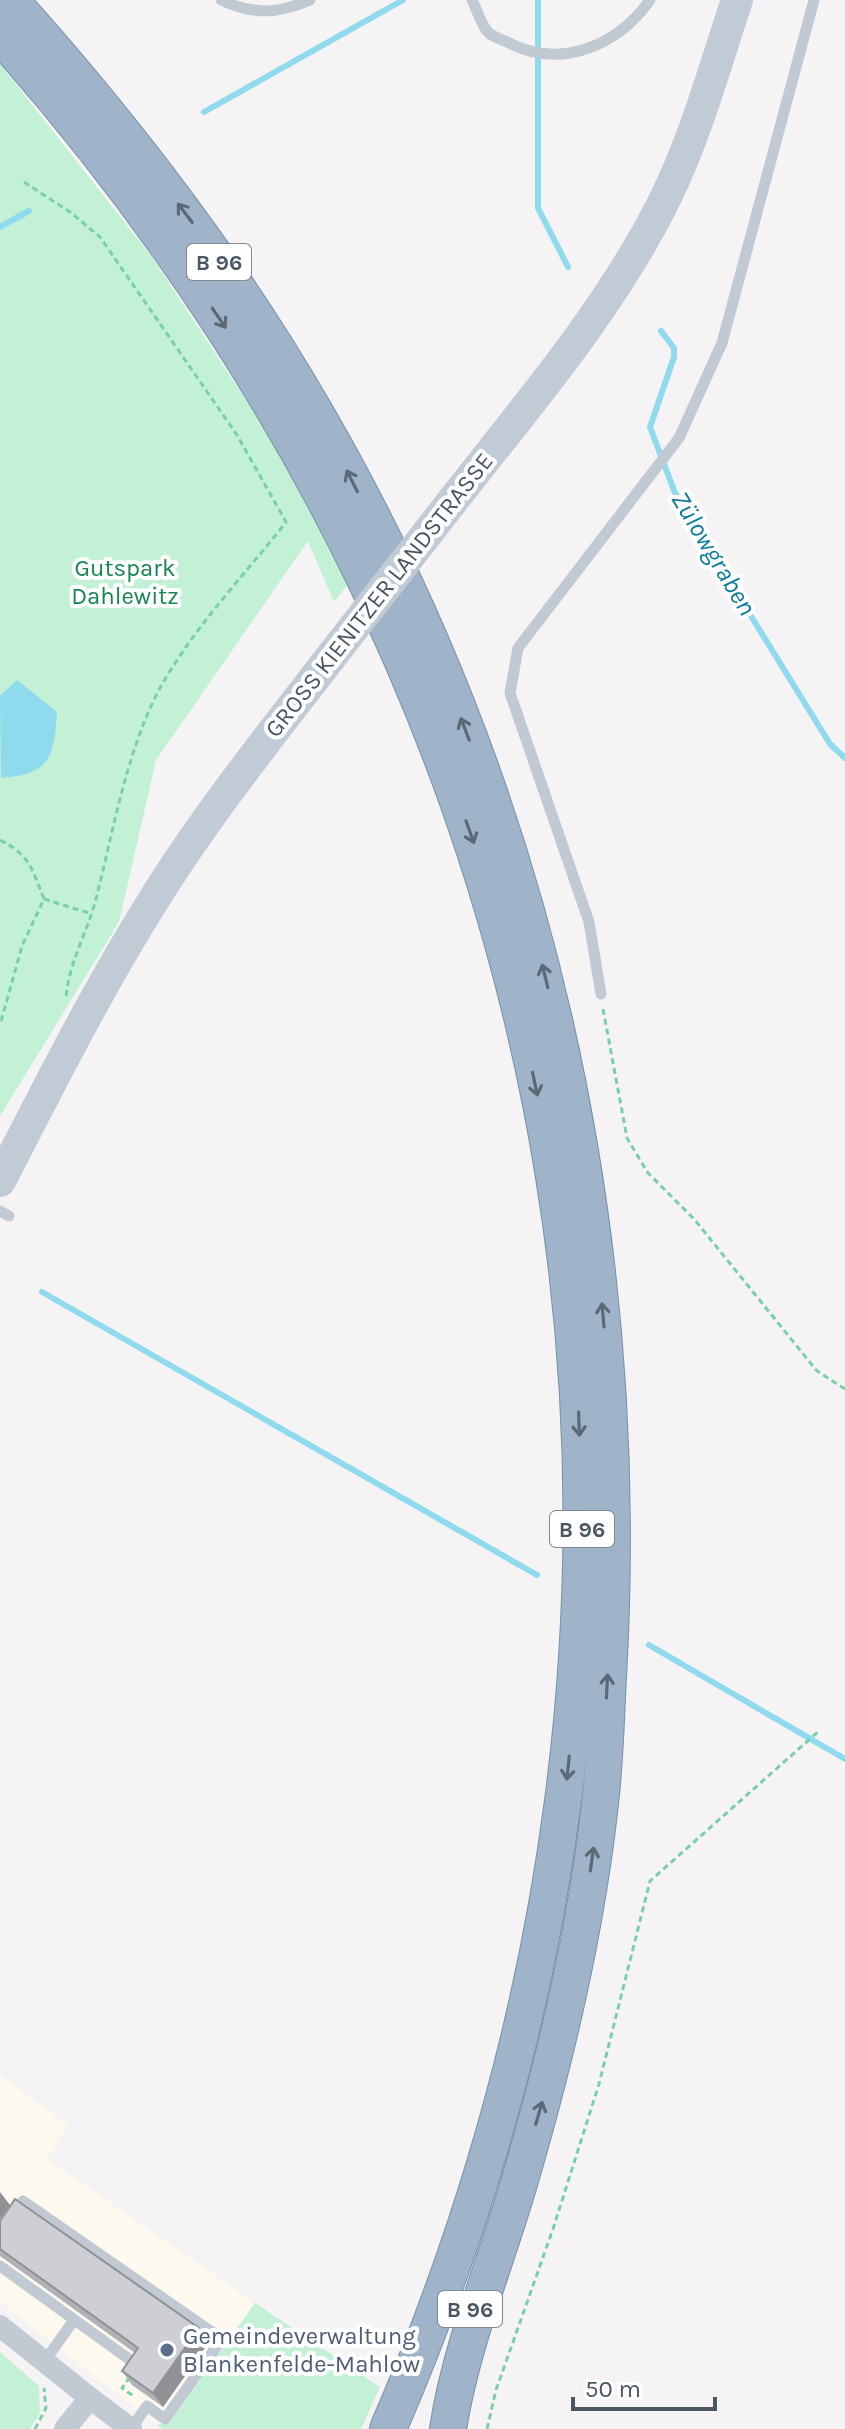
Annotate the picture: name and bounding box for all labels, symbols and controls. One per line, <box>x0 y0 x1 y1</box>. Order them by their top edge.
one-way arrow <box>176 203 193 225</box>
road number: B 96 <box>187 244 251 280</box>
one-way arrow <box>211 306 227 328</box>
street label: GROSS KIENITZER LANDSTRASSE <box>259 447 499 743</box>
one-way arrow <box>344 470 360 493</box>
water label: Zülowgraben <box>664 486 763 621</box>
park label: Gutspark Dahlewitz <box>71 554 179 610</box>
one-way arrow <box>457 717 471 742</box>
one-way arrow <box>463 820 478 845</box>
one-way arrow <box>536 964 551 989</box>
one-way arrow <box>528 1070 543 1096</box>
one-way arrow <box>595 1302 610 1329</box>
one-way arrow <box>572 1410 587 1437</box>
road number: B 96 <box>550 1511 614 1547</box>
one-way arrow <box>600 1673 615 1700</box>
one-way arrow <box>561 1754 576 1781</box>
one-way arrow <box>585 1847 600 1872</box>
one-way arrow <box>532 2101 547 2127</box>
road number: B 96 <box>438 2291 502 2327</box>
place label: Gemeindeverwaltung Blankenfelde-Mahlow <box>183 2322 420 2378</box>
marker: Gemeindeverwaltung Blankenfelde-Mahlow <box>158 2341 176 2359</box>
scale bar <box>573 2361 715 2411</box>
text: 50 m <box>585 2375 641 2403</box>

